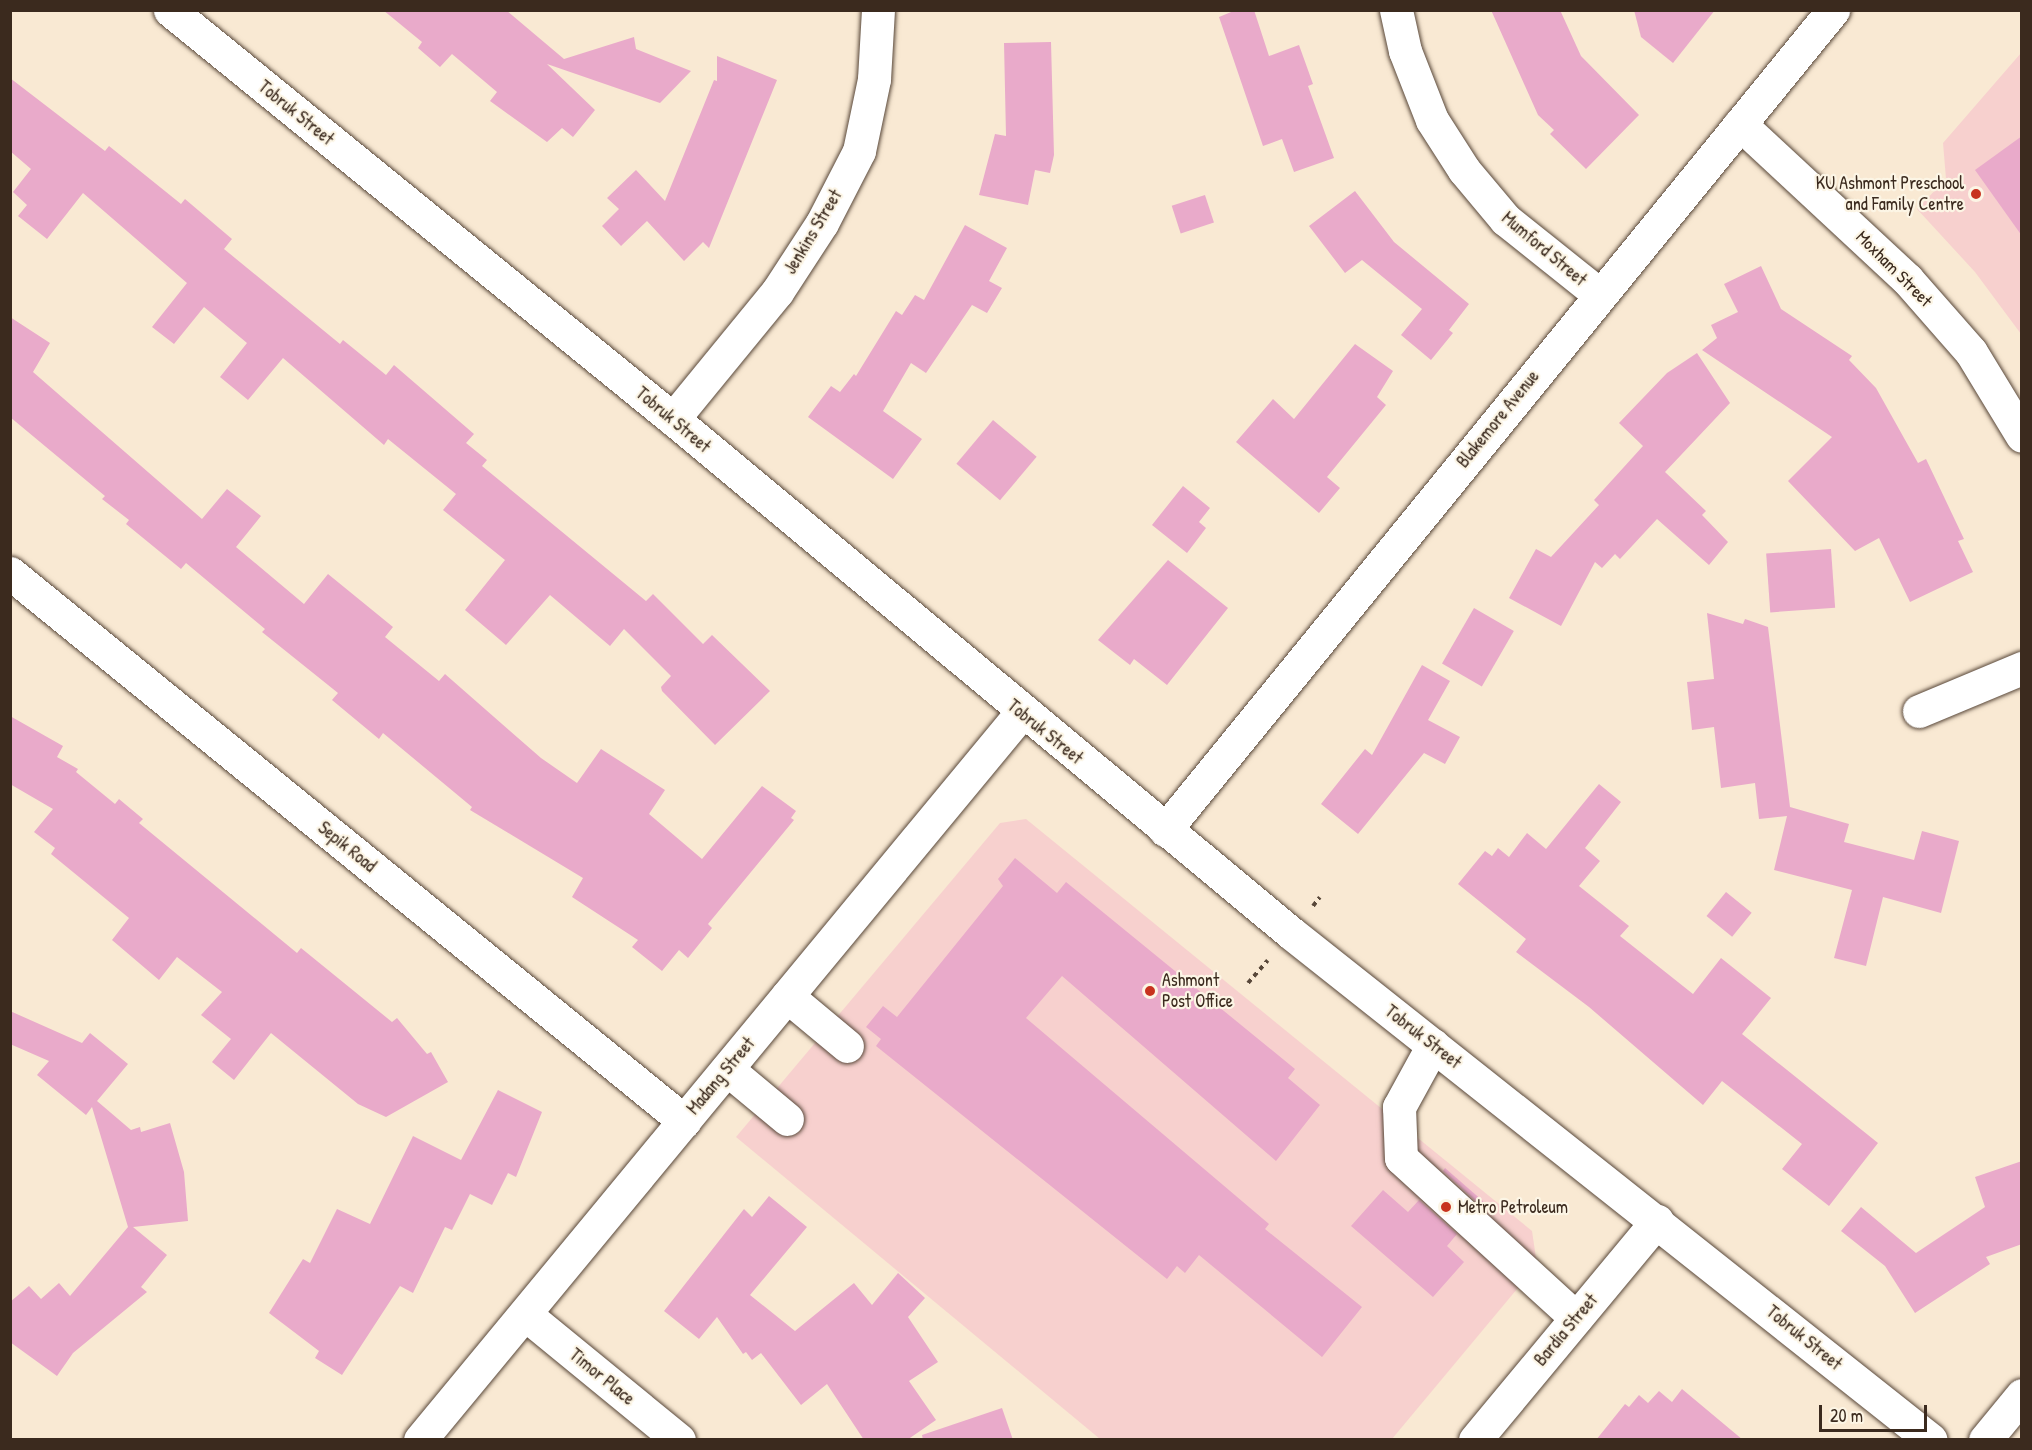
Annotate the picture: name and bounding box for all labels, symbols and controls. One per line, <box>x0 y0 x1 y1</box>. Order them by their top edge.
street label: Tobruk Street <box>254 76 338 150</box>
place label: KU Ashmont Preschool and Family Centre <box>1816 173 1964 216</box>
street label: Jenkins Street <box>779 186 847 278</box>
marker: KU Ashmont Preschool and Family Centre <box>1969 187 1983 201</box>
street label: Mumford Street <box>1497 207 1591 291</box>
street label: Moxham Street <box>1851 226 1937 312</box>
street label: Blakemore Avenue <box>1452 366 1544 472</box>
street label: Tobruk Street <box>631 383 715 457</box>
street label: Tobruk Street <box>1003 695 1087 769</box>
street label: Sepik Road <box>314 817 380 877</box>
place label: Ashmont Post Office <box>1162 970 1233 1012</box>
marker: Ashmont Post Office <box>1143 984 1157 998</box>
street label: Tobruk Street <box>1381 1001 1465 1073</box>
street label: Madang Street <box>683 1033 759 1119</box>
place label: Metro Petroleum <box>1458 1196 1568 1218</box>
marker: Metro Petroleum <box>1439 1200 1453 1214</box>
street label: Bardia Street <box>1530 1290 1602 1370</box>
street label: Tobruk Street <box>1762 1301 1846 1375</box>
street label: Timor Place <box>565 1344 639 1410</box>
scale bar <box>1822 1393 1930 1431</box>
text: 20 m <box>1830 1403 1863 1428</box>

